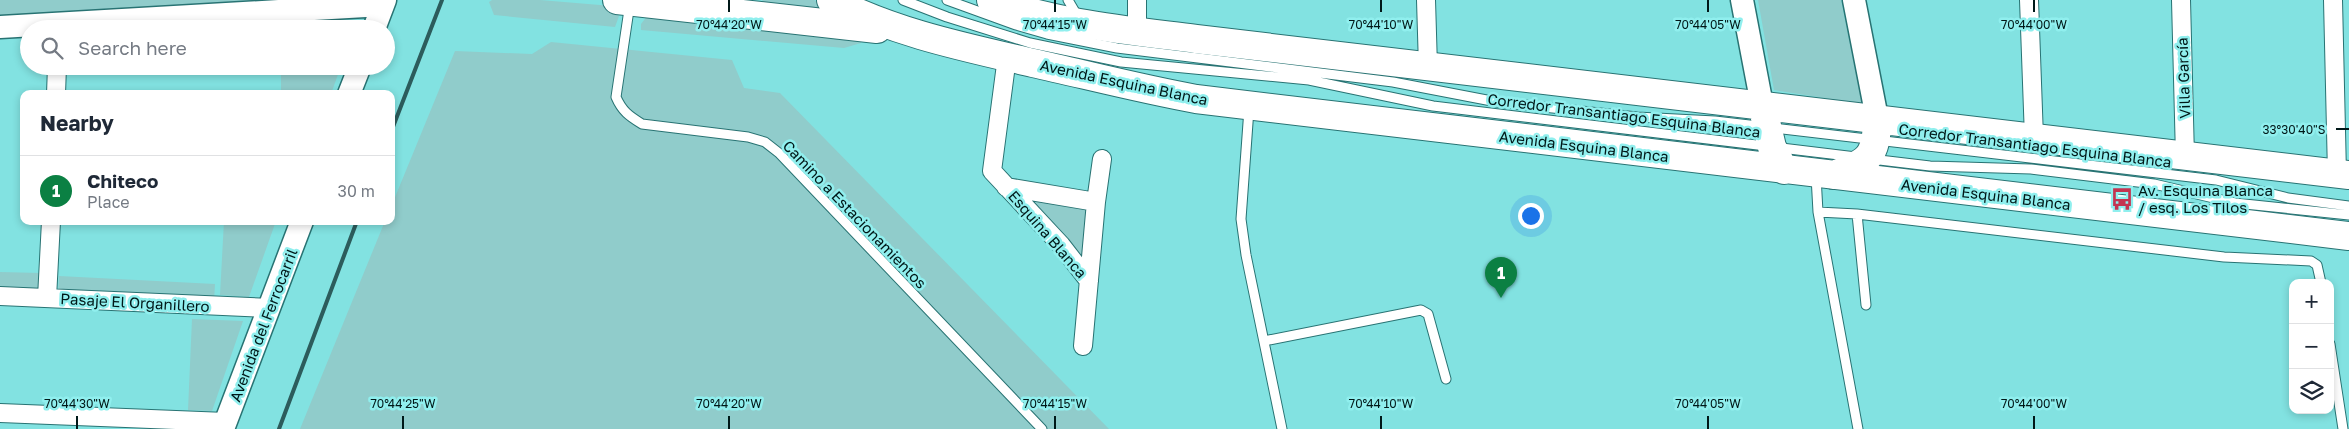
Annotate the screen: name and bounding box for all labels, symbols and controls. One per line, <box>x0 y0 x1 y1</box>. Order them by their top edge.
text: 70°44'20"W <box>696 17 762 32</box>
text: 70°44'15"W <box>1023 17 1087 32</box>
text: 70°44'10"W <box>1349 17 1414 32</box>
text: 70°44'05"W <box>1675 17 1741 32</box>
text: 70°44'00"W <box>2001 17 2067 32</box>
search box <box>20 20 395 75</box>
icon: search <box>38 34 66 62</box>
text: Search here <box>78 36 187 59</box>
street label: Villa García <box>2173 37 2193 119</box>
street label: Avenida Esquina Blanca <box>1039 55 1209 109</box>
street label: Corredor Transantiago Esquina Blanca <box>1487 89 1761 141</box>
text: Nearby <box>40 110 114 136</box>
street label: Corredor Transantiago Esquina Blanca <box>1898 119 2172 171</box>
text: 33°30'40"S <box>2263 122 2326 137</box>
street label: Avenida Esquina Blanca <box>1498 127 1670 165</box>
street label: Camino a Estacionamientos <box>780 136 931 292</box>
text: Chiteco <box>87 169 158 192</box>
street label: Avenida Esquina Blanca <box>1900 175 2072 213</box>
text: 1 <box>52 181 60 201</box>
text: 30 m <box>338 181 375 201</box>
place label: Av. Esquina Blanca / esq. Los Tilos <box>2138 181 2273 216</box>
bus stop icon: Av. Esquina Blanca / esq. Los Tilos <box>2109 186 2135 212</box>
street label: Esquina Blanca <box>1005 187 1091 281</box>
text: Place <box>87 192 130 212</box>
your location <box>1518 203 1544 229</box>
street label: Avenida del Ferrocarril <box>226 246 301 404</box>
pin: 1 <box>1485 257 1517 298</box>
map controls <box>2289 279 2334 414</box>
button: + <box>2289 279 2334 324</box>
street label: Pasaje El Organillero <box>60 289 210 315</box>
button: − <box>2289 324 2334 369</box>
button: layers <box>2289 369 2334 414</box>
text: 70°44'30"W <box>44 396 110 411</box>
text: 70°44'25"W <box>370 396 436 411</box>
text: 70°44'20"W <box>696 396 762 411</box>
text: 70°44'15"W <box>1023 396 1087 411</box>
text: 70°44'10"W <box>1349 396 1414 411</box>
text: 70°44'05"W <box>1675 396 1741 411</box>
text: 70°44'00"W <box>2001 396 2067 411</box>

